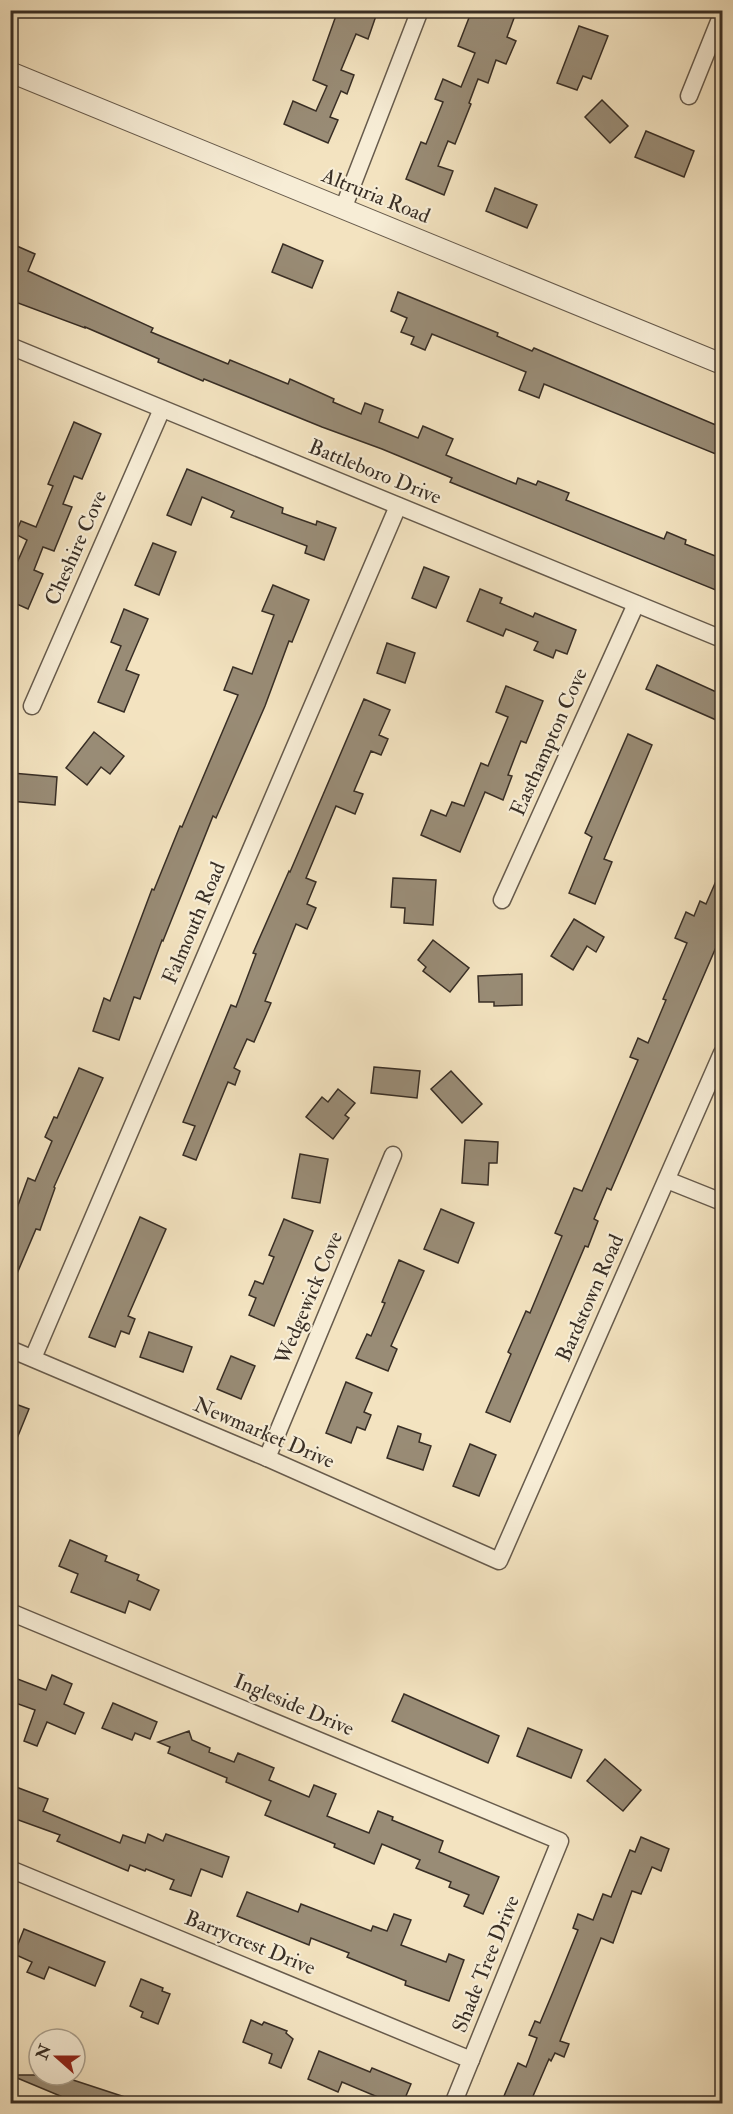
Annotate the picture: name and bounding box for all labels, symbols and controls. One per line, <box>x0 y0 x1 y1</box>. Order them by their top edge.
street label: Altruria Road <box>317 162 435 230</box>
street label: Battleboro Drive <box>305 433 446 511</box>
street label: Cheshire Cove <box>39 486 113 610</box>
street label: Easthampton Cove <box>504 664 594 820</box>
street label: Falmouth Road <box>156 857 232 988</box>
street label: Wedgewick Cove <box>268 1227 349 1370</box>
street label: Bardstown Road <box>550 1230 630 1366</box>
street label: Newmarket Drive <box>189 1391 339 1475</box>
street label: Ingleside Drive <box>230 1668 358 1743</box>
street label: Shade Tree Drive <box>446 1891 526 2037</box>
street label: Barrycrest Drive <box>181 1905 320 1982</box>
north arrow <box>27 2027 87 2087</box>
text: N <box>32 2041 56 2063</box>

